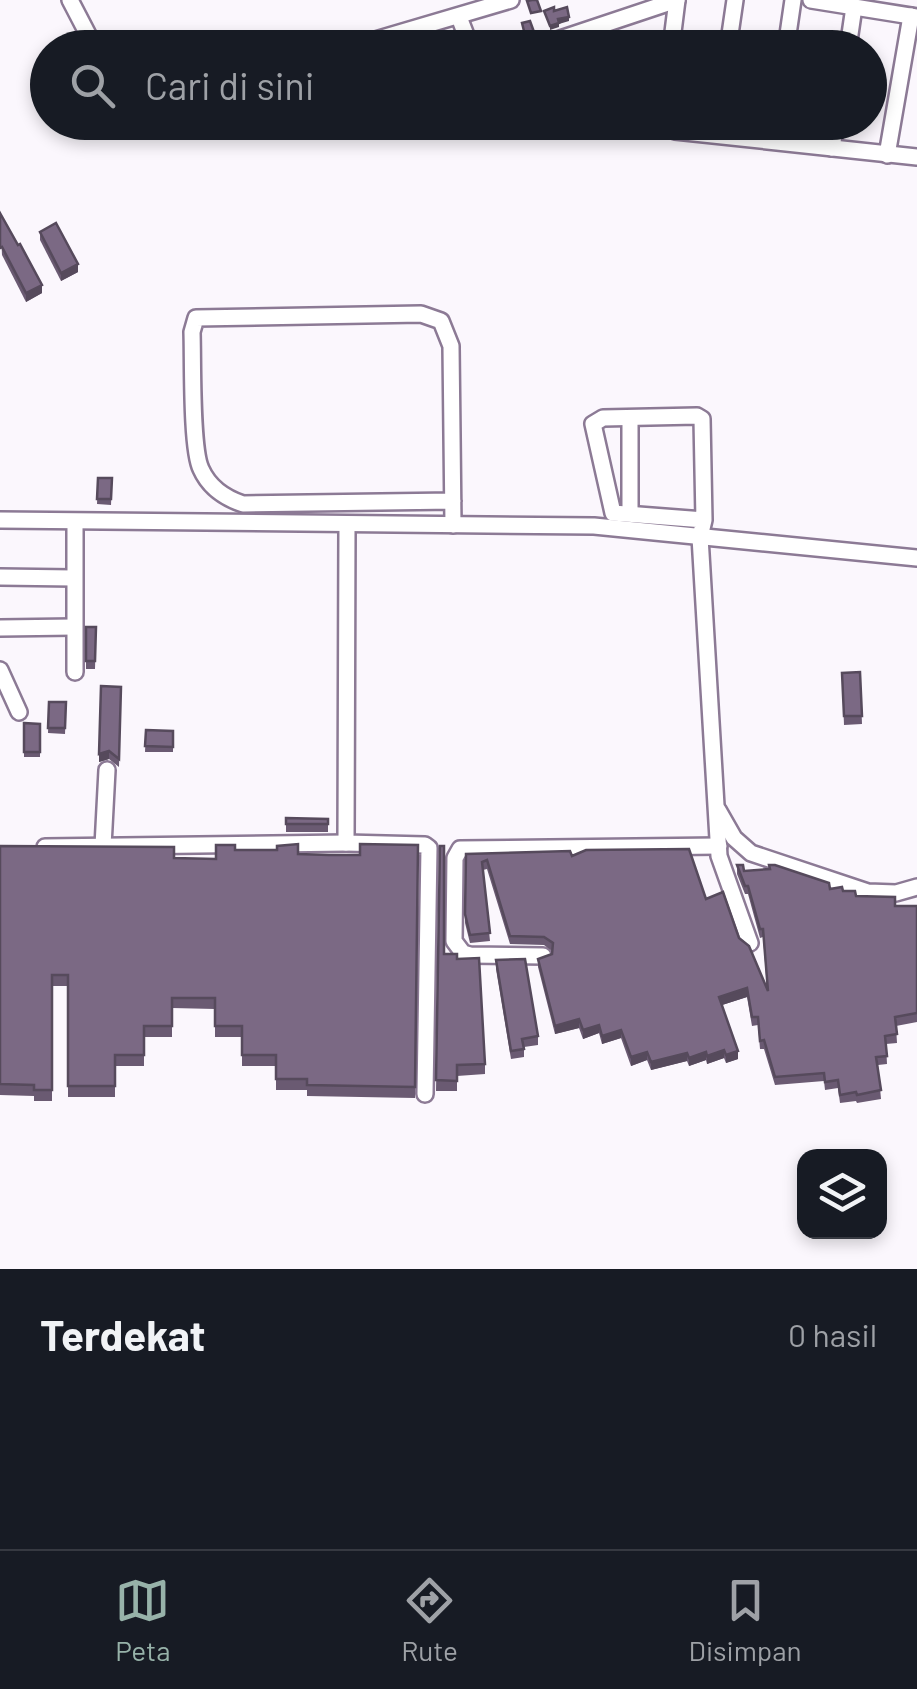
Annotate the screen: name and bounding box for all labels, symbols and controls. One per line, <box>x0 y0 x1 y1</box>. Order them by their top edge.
search box <box>30 30 887 140</box>
icon: search <box>65 58 120 113</box>
text: Cari di sini <box>145 62 315 108</box>
map controls <box>797 1149 887 1239</box>
button: layers <box>797 1149 887 1239</box>
text: Terdekat <box>40 1309 205 1359</box>
text: 0 hasil <box>788 1315 877 1353</box>
tab: Peta <box>115 1573 171 1667</box>
tab: Rute <box>401 1573 458 1667</box>
tab: Disimpan <box>689 1573 802 1667</box>

